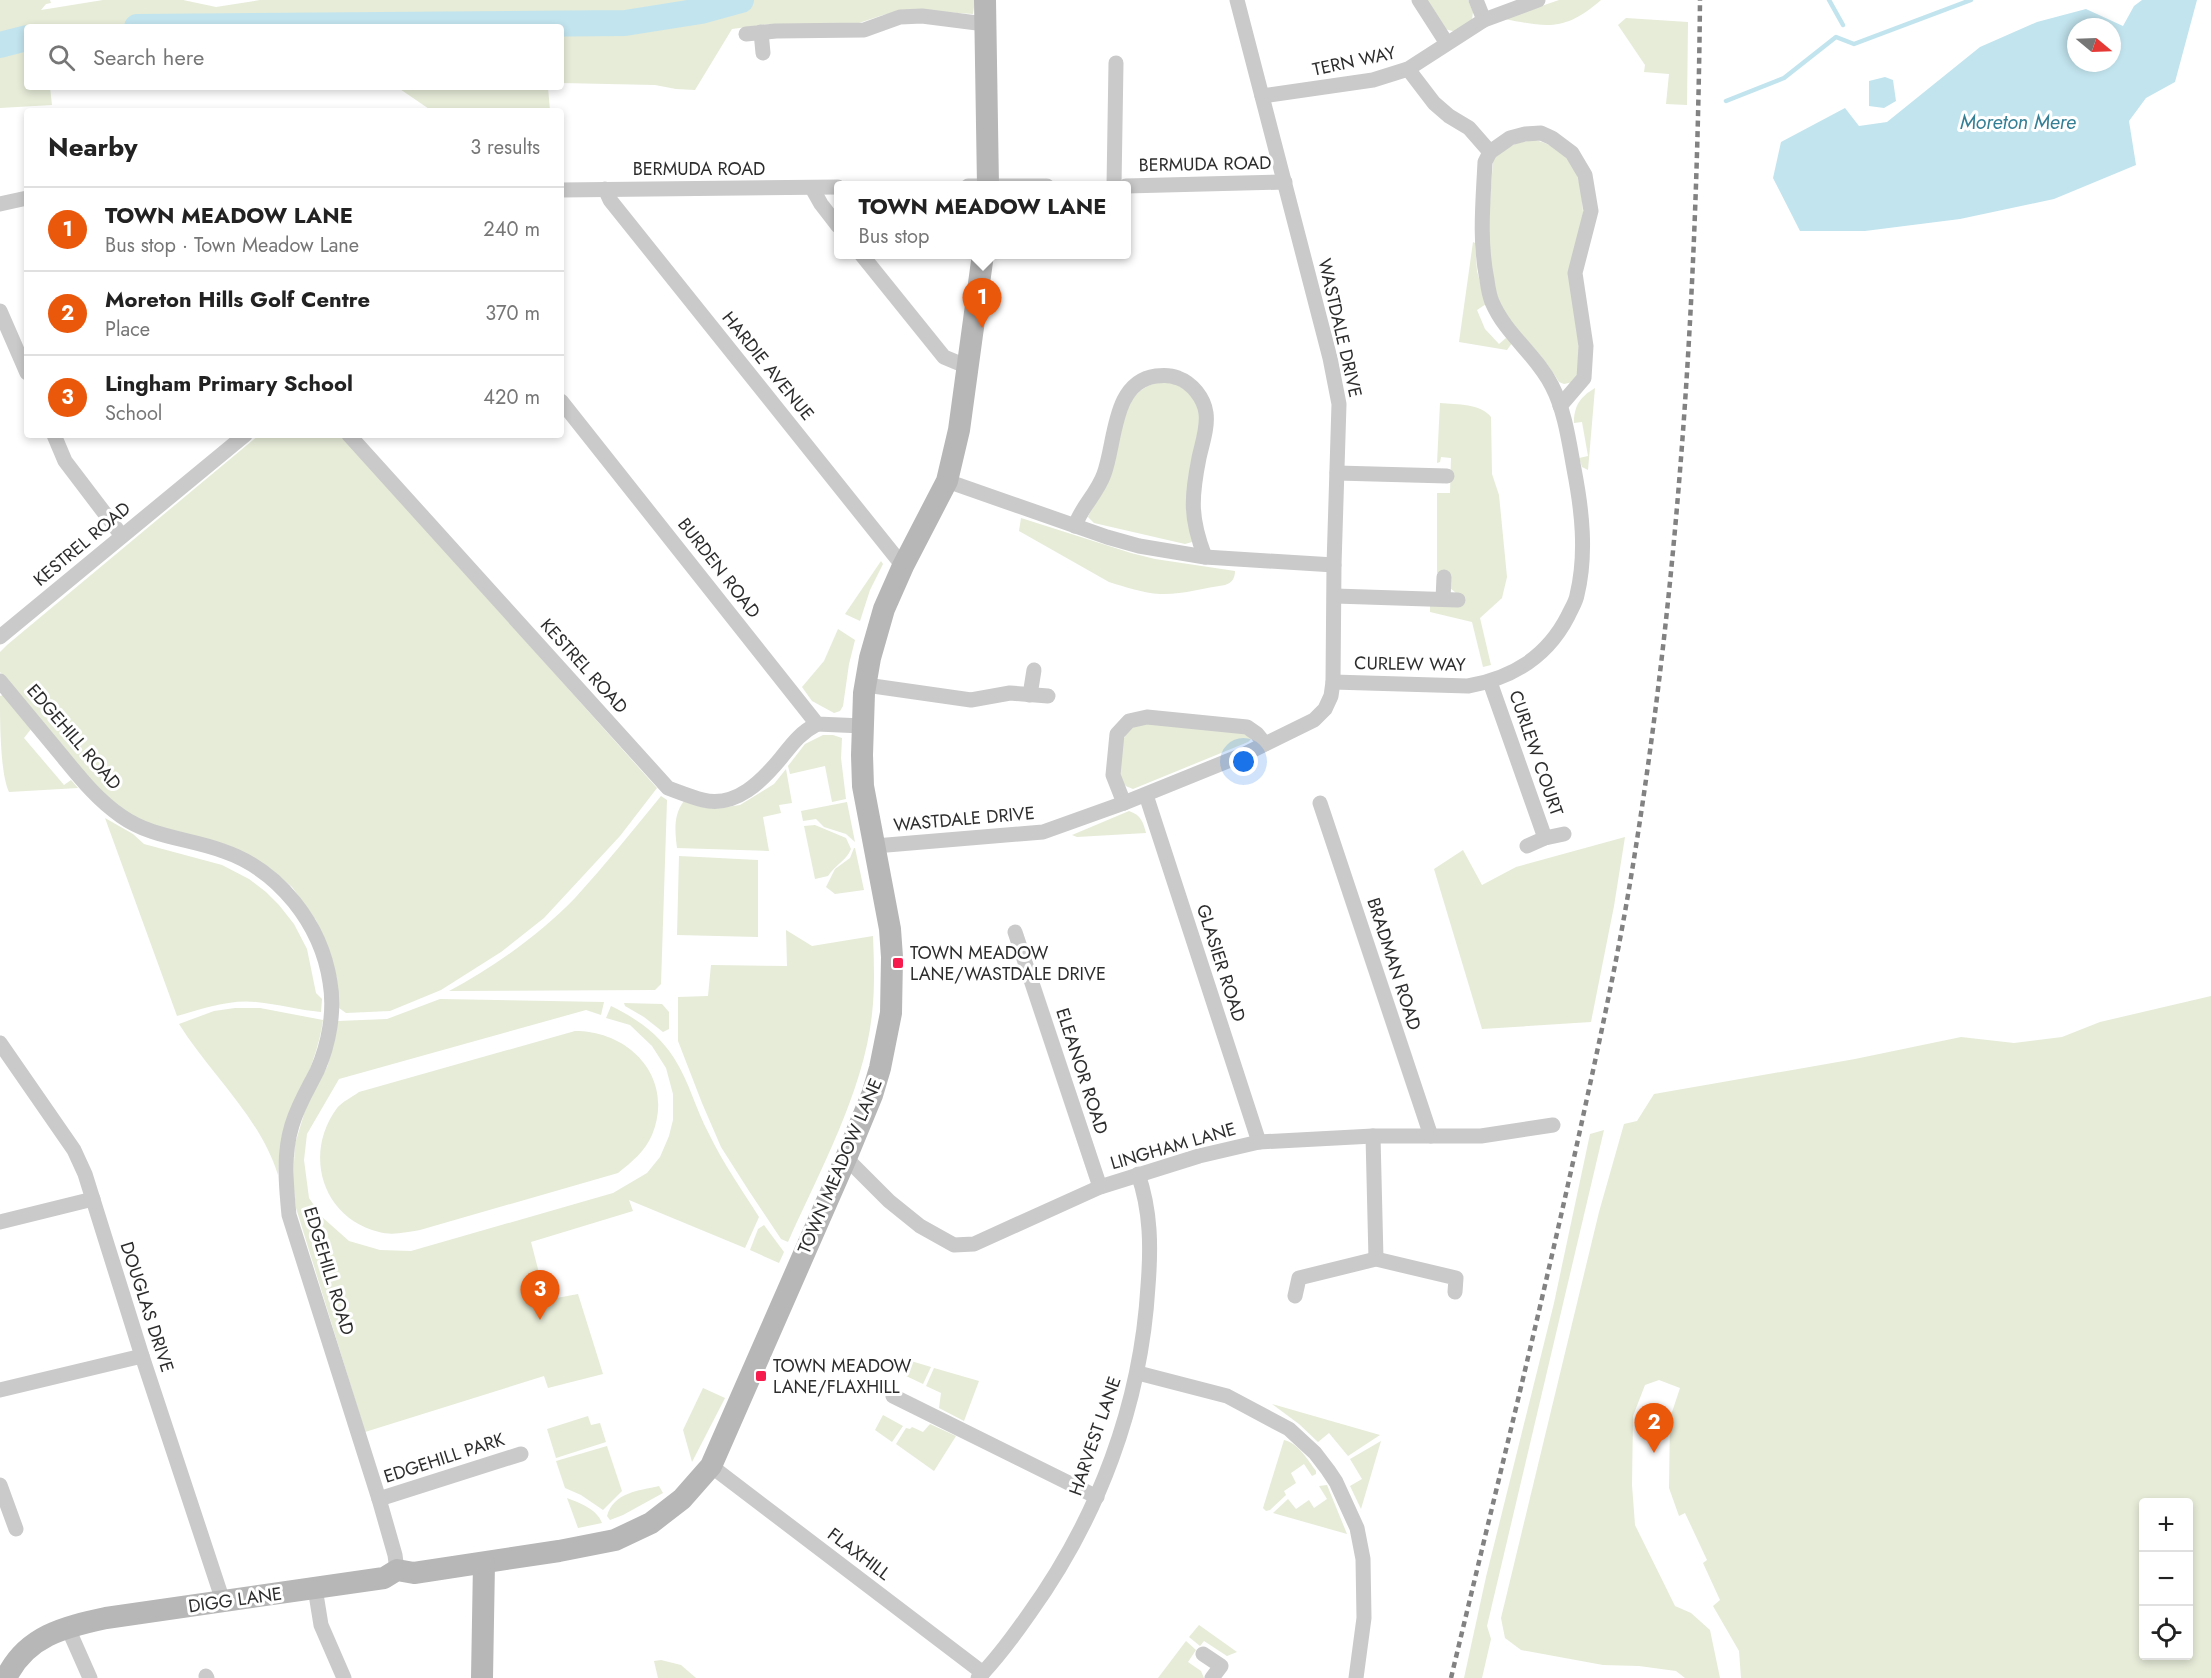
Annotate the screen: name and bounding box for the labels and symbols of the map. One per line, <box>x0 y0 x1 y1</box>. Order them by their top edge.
north arrow <box>2067 18 2121 72</box>
street label: TERN WAY <box>1310 39 1399 82</box>
water label: Moreton Mere <box>1960 108 2076 137</box>
street label: BERMUDA ROAD <box>1138 150 1272 178</box>
street label: BERMUDA ROAD <box>633 156 765 182</box>
street label: WASTDALE DRIVE <box>1311 256 1369 400</box>
pin: 1 <box>962 278 1002 328</box>
street label: HARDIE AVENUE <box>716 306 820 426</box>
street label: KESTREL ROAD <box>28 496 136 592</box>
street label: BURDEN ROAD <box>672 512 766 624</box>
street label: KESTREL ROAD <box>534 613 634 719</box>
street label: CURLEW WAY <box>1354 650 1467 678</box>
street label: EDGEHILL ROAD <box>21 678 127 796</box>
street label: CURLEW COURT <box>1502 687 1570 820</box>
your location <box>1229 747 1258 776</box>
street label: WASTDALE DRIVE <box>892 800 1036 838</box>
street label: BRADMAN ROAD <box>1360 894 1428 1034</box>
street label: GLASIER ROAD <box>1190 901 1252 1025</box>
place label: TOWN MEADOW LANE/WASTDALE DRIVE <box>910 940 1106 987</box>
marker: TOWN MEADOW LANE/WASTDALE DRIVE <box>891 956 905 970</box>
street label: ELEANOR ROAD <box>1049 1005 1115 1137</box>
street label: TOWN MEADOW LANE <box>791 1074 889 1258</box>
street label: LINGHAM LANE <box>1107 1116 1239 1176</box>
street label: EDGEHILL ROAD <box>297 1204 361 1338</box>
street label: DOUGLAS DRIVE <box>114 1238 180 1376</box>
pin: 3 <box>520 1270 560 1320</box>
place label: TOWN MEADOW LANE/FLAXHILL <box>773 1353 912 1400</box>
marker: TOWN MEADOW LANE/FLAXHILL <box>754 1369 768 1383</box>
street label: HARVEST LANE <box>1062 1373 1128 1499</box>
pin: 2 <box>1634 1404 1674 1453</box>
street label: EDGEHILL PARK <box>380 1426 509 1490</box>
street label: FLAXHILL <box>822 1522 896 1586</box>
street label: DIGG LANE <box>186 1581 284 1619</box>

